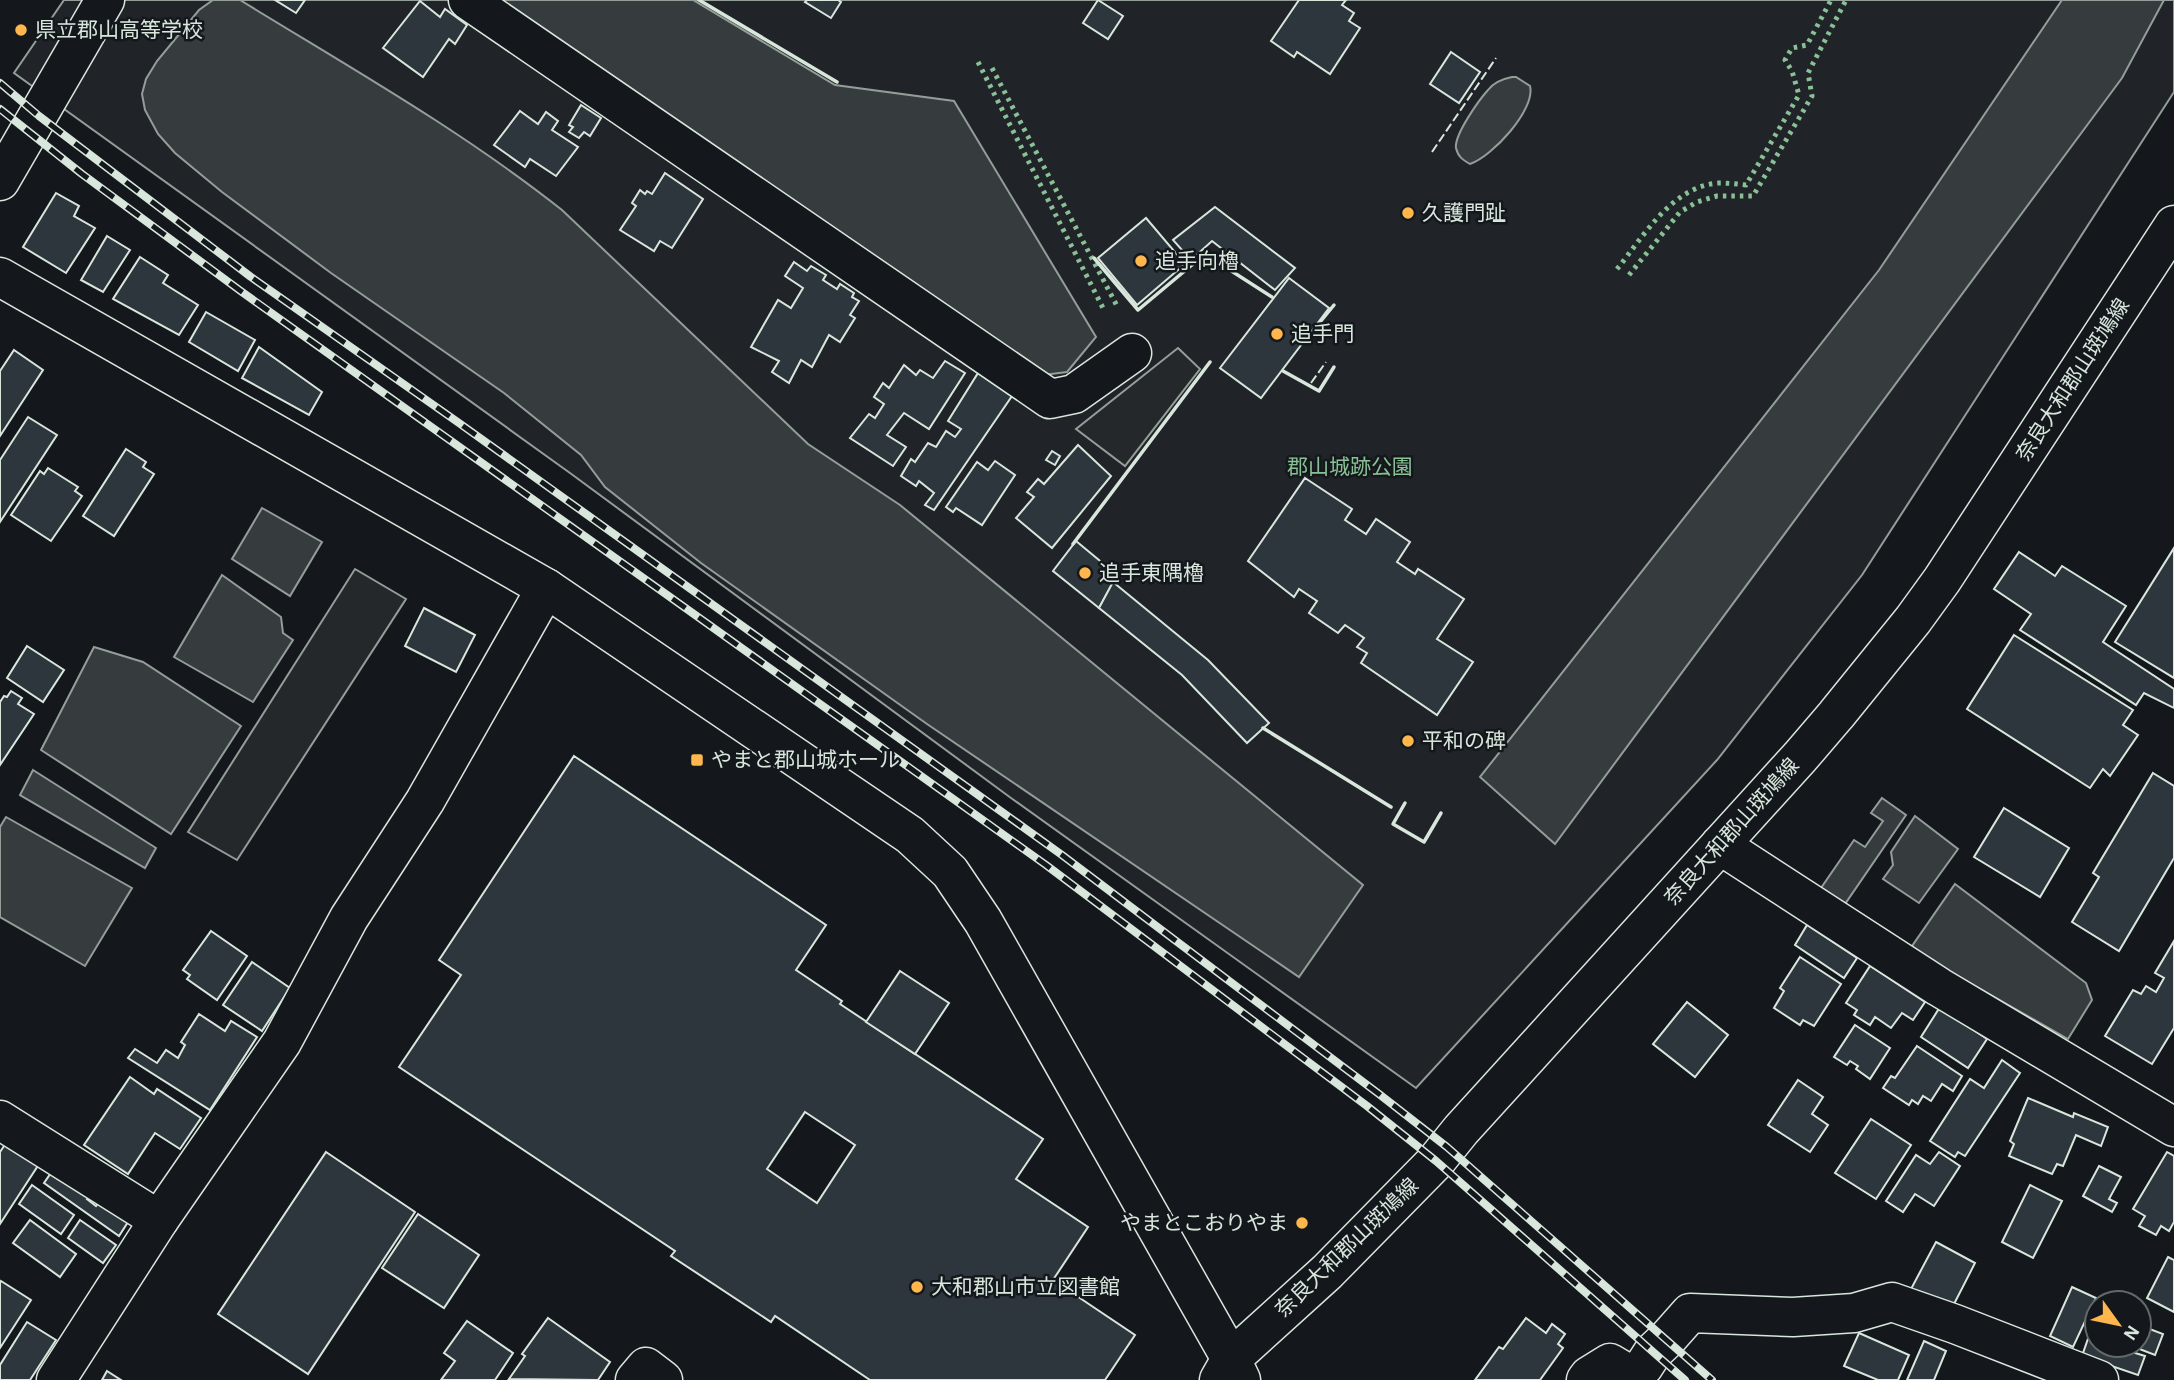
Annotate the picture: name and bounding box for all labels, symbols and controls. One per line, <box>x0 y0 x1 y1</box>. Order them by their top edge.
place label: 県立郡山高等学校 <box>35 19 203 41</box>
marker: 県立郡山高等学校 <box>13 22 29 38</box>
place label: 久護門趾 <box>1422 202 1506 224</box>
marker: 久護門趾 <box>1400 205 1416 221</box>
place label: 追手向櫓 <box>1155 250 1239 272</box>
marker: 追手向櫓 <box>1133 253 1149 269</box>
street label: 奈良大和郡山斑鳩線 <box>2012 294 2133 465</box>
place label: 追手門 <box>1291 323 1354 345</box>
marker: 追手門 <box>1269 326 1285 342</box>
park label: 郡山城跡公園 <box>1287 456 1413 478</box>
place label: 追手東隅櫓 <box>1099 562 1204 584</box>
marker: 追手東隅櫓 <box>1077 565 1093 581</box>
place label: 平和の碑 <box>1422 730 1506 752</box>
marker: 平和の碑 <box>1400 733 1416 749</box>
place label: やまと郡山城ホール <box>711 749 900 771</box>
marker: やまと郡山城ホール <box>689 752 705 768</box>
street label: 奈良大和郡山斑鳩線 <box>1660 754 1803 909</box>
street label: 奈良大和郡山斑鳩線 <box>1271 1174 1422 1321</box>
place label: やまとこおりやま <box>1120 1213 1288 1234</box>
marker: やまとこおりやま <box>1294 1215 1310 1231</box>
place label: 大和郡山市立図書館 <box>931 1276 1120 1298</box>
marker: 大和郡山市立図書館 <box>909 1279 925 1295</box>
north arrow <box>2083 1289 2153 1359</box>
text: N <box>2119 1322 2143 1343</box>

